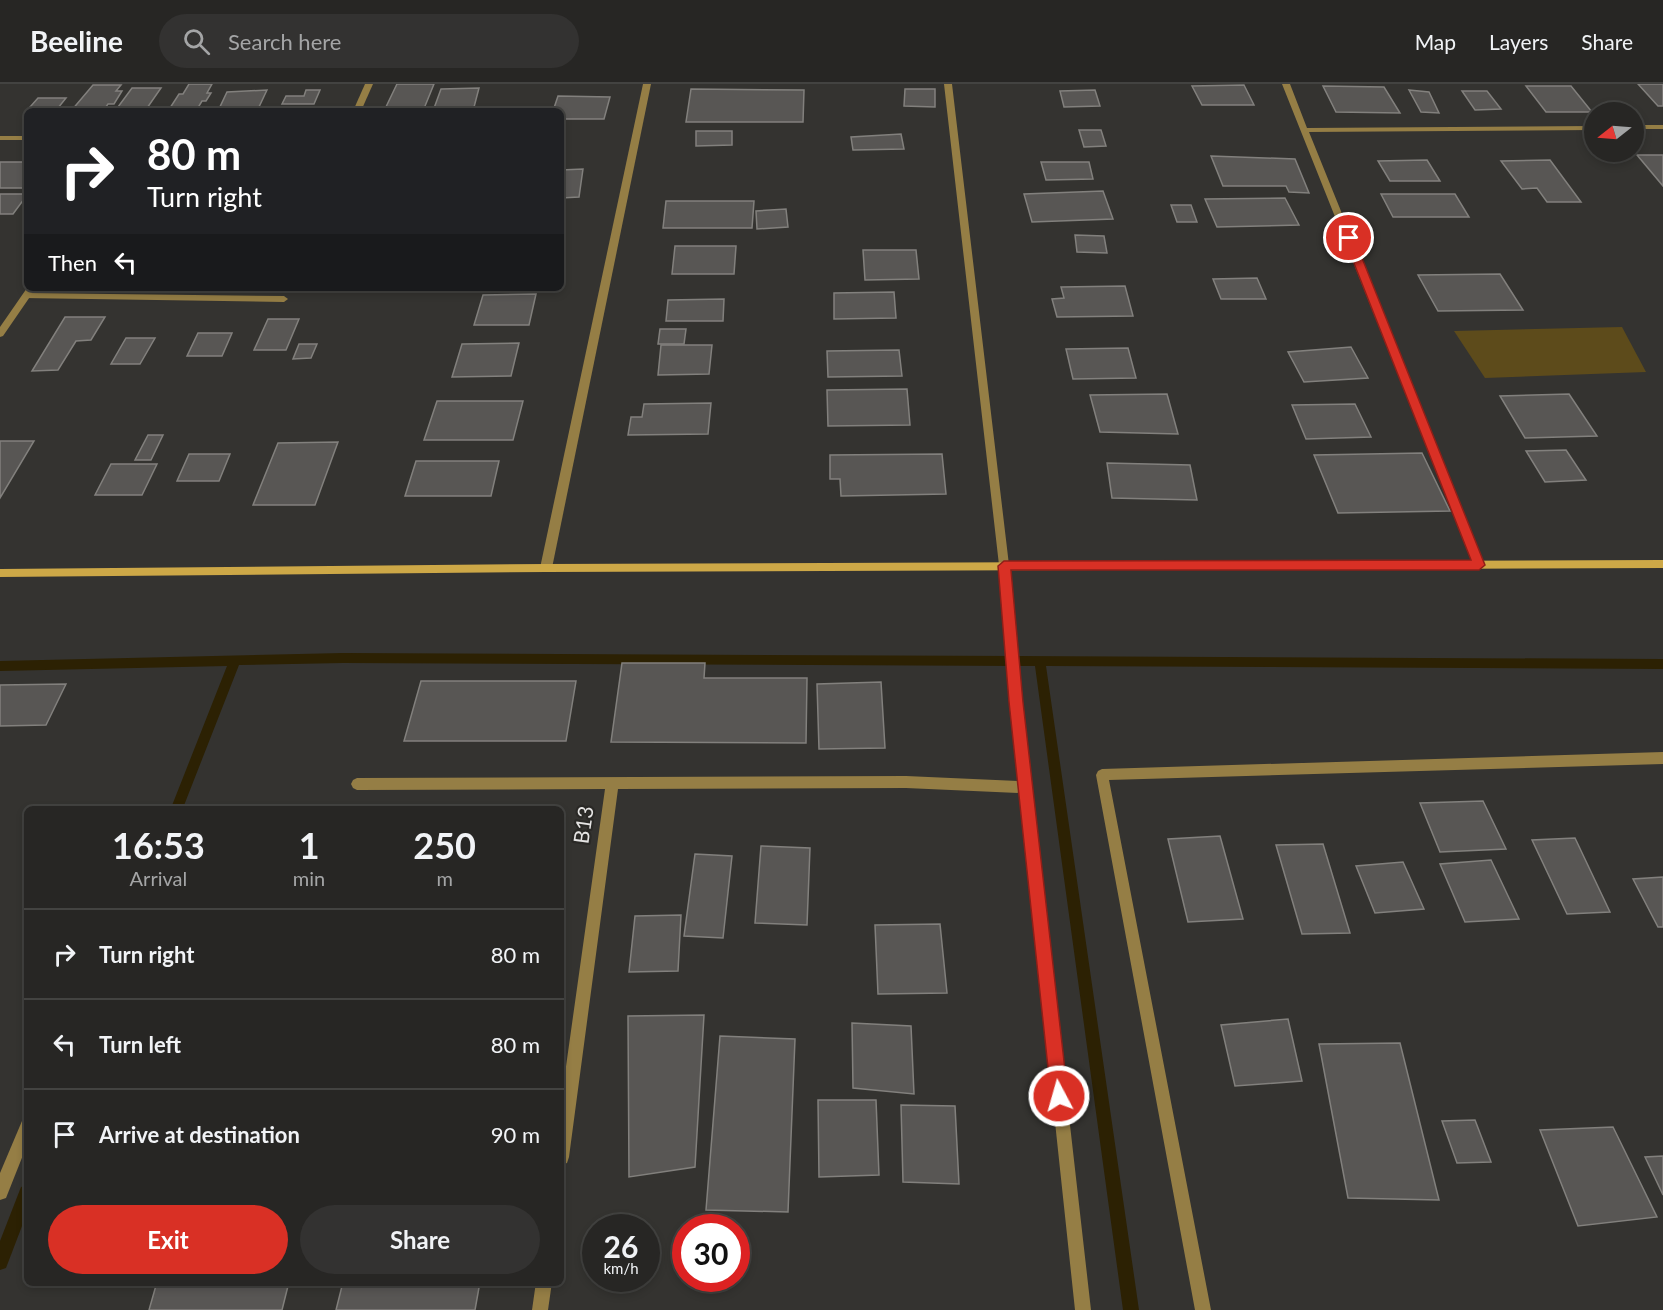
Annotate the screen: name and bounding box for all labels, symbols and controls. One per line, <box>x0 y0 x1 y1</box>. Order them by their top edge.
search box <box>159 14 579 68</box>
text: Beeline <box>30 24 123 58</box>
icon: search <box>180 25 213 58</box>
text: Search here <box>228 28 341 55</box>
text: Map <box>1415 29 1456 54</box>
text: Layers <box>1489 29 1548 54</box>
text: Share <box>1581 29 1633 54</box>
north arrow <box>1584 102 1644 162</box>
map controls <box>1584 102 1644 162</box>
text: 80 m <box>147 129 241 179</box>
icon: right <box>48 132 126 210</box>
text: Turn right <box>147 180 262 213</box>
pin <box>1323 212 1374 263</box>
icon: arrive <box>1332 221 1365 254</box>
icon: left <box>109 246 142 279</box>
text: Then <box>48 249 97 276</box>
street label: B13 <box>567 804 598 845</box>
text: 16:53 <box>112 823 205 867</box>
text: 1 <box>299 823 320 867</box>
text: 250 <box>413 823 476 867</box>
text: Arrival <box>130 866 187 890</box>
text: min <box>293 866 325 890</box>
text: m <box>436 866 453 890</box>
icon: right <box>48 938 81 971</box>
text: Turn right <box>99 941 194 968</box>
text: 80 m <box>491 941 540 968</box>
icon: left <box>48 1028 81 1061</box>
text: Turn left <box>99 1031 181 1058</box>
text: 80 m <box>491 1031 540 1058</box>
position arrow <box>1027 1064 1091 1128</box>
icon: arrive <box>48 1118 81 1151</box>
text: Arrive at destination <box>99 1121 300 1148</box>
text: 90 m <box>491 1121 540 1148</box>
button: Exit <box>48 1205 288 1274</box>
button: Share <box>300 1205 540 1274</box>
speed limit sign: 30 <box>672 1214 750 1292</box>
text: 26 <box>604 1228 638 1264</box>
text: km/h <box>603 1259 639 1277</box>

